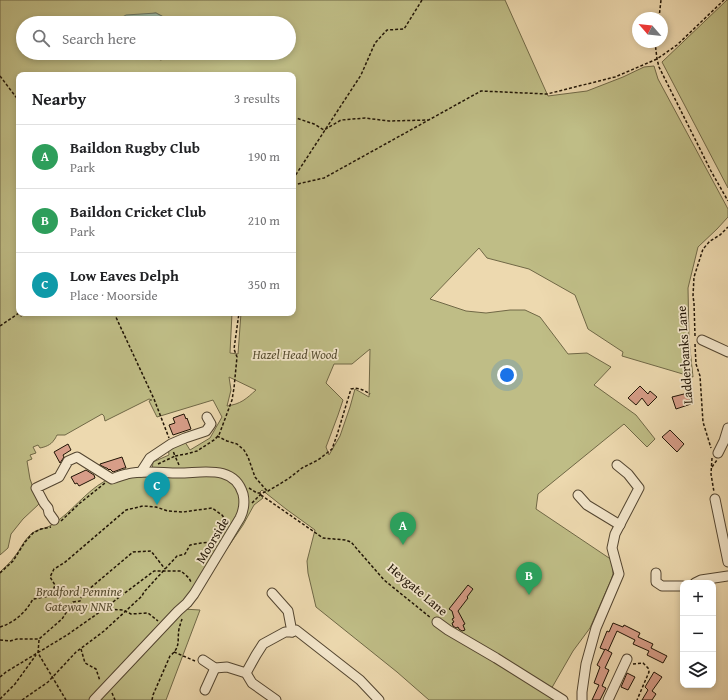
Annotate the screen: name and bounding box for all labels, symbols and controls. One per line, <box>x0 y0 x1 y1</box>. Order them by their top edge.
north arrow <box>632 12 668 48</box>
search box <box>16 16 296 60</box>
icon: search <box>30 27 52 49</box>
text: Search here <box>62 28 136 49</box>
text: Nearby <box>32 86 86 111</box>
text: 3 results <box>234 89 280 108</box>
text: Baildon Rugby Club <box>70 137 200 158</box>
text: A <box>41 147 49 166</box>
text: 190 m <box>248 147 280 166</box>
text: Park <box>70 158 95 177</box>
text: Baildon Cricket Club <box>70 201 206 222</box>
text: B <box>41 211 49 230</box>
text: 210 m <box>248 211 280 230</box>
text: Park <box>70 222 95 241</box>
text: Low Eaves Delph <box>70 265 179 286</box>
text: C <box>41 275 49 294</box>
text: 350 m <box>248 275 280 294</box>
text: Place · Moorside <box>70 286 158 305</box>
street label: Ladderbanks Lane <box>672 305 697 405</box>
park label: Hazel Head Wood <box>251 345 338 364</box>
your location <box>497 365 517 385</box>
pin: C <box>144 472 170 505</box>
pin: A <box>390 512 416 545</box>
street label: Moorside <box>191 513 234 567</box>
street label: Heygate Lane <box>384 559 452 620</box>
pin: B <box>516 562 542 595</box>
map controls <box>680 580 716 688</box>
button: + <box>680 580 716 616</box>
park label: Bradford Pennine Gateway NNR <box>35 582 122 616</box>
button: − <box>680 616 716 652</box>
button: layers <box>680 652 716 688</box>

